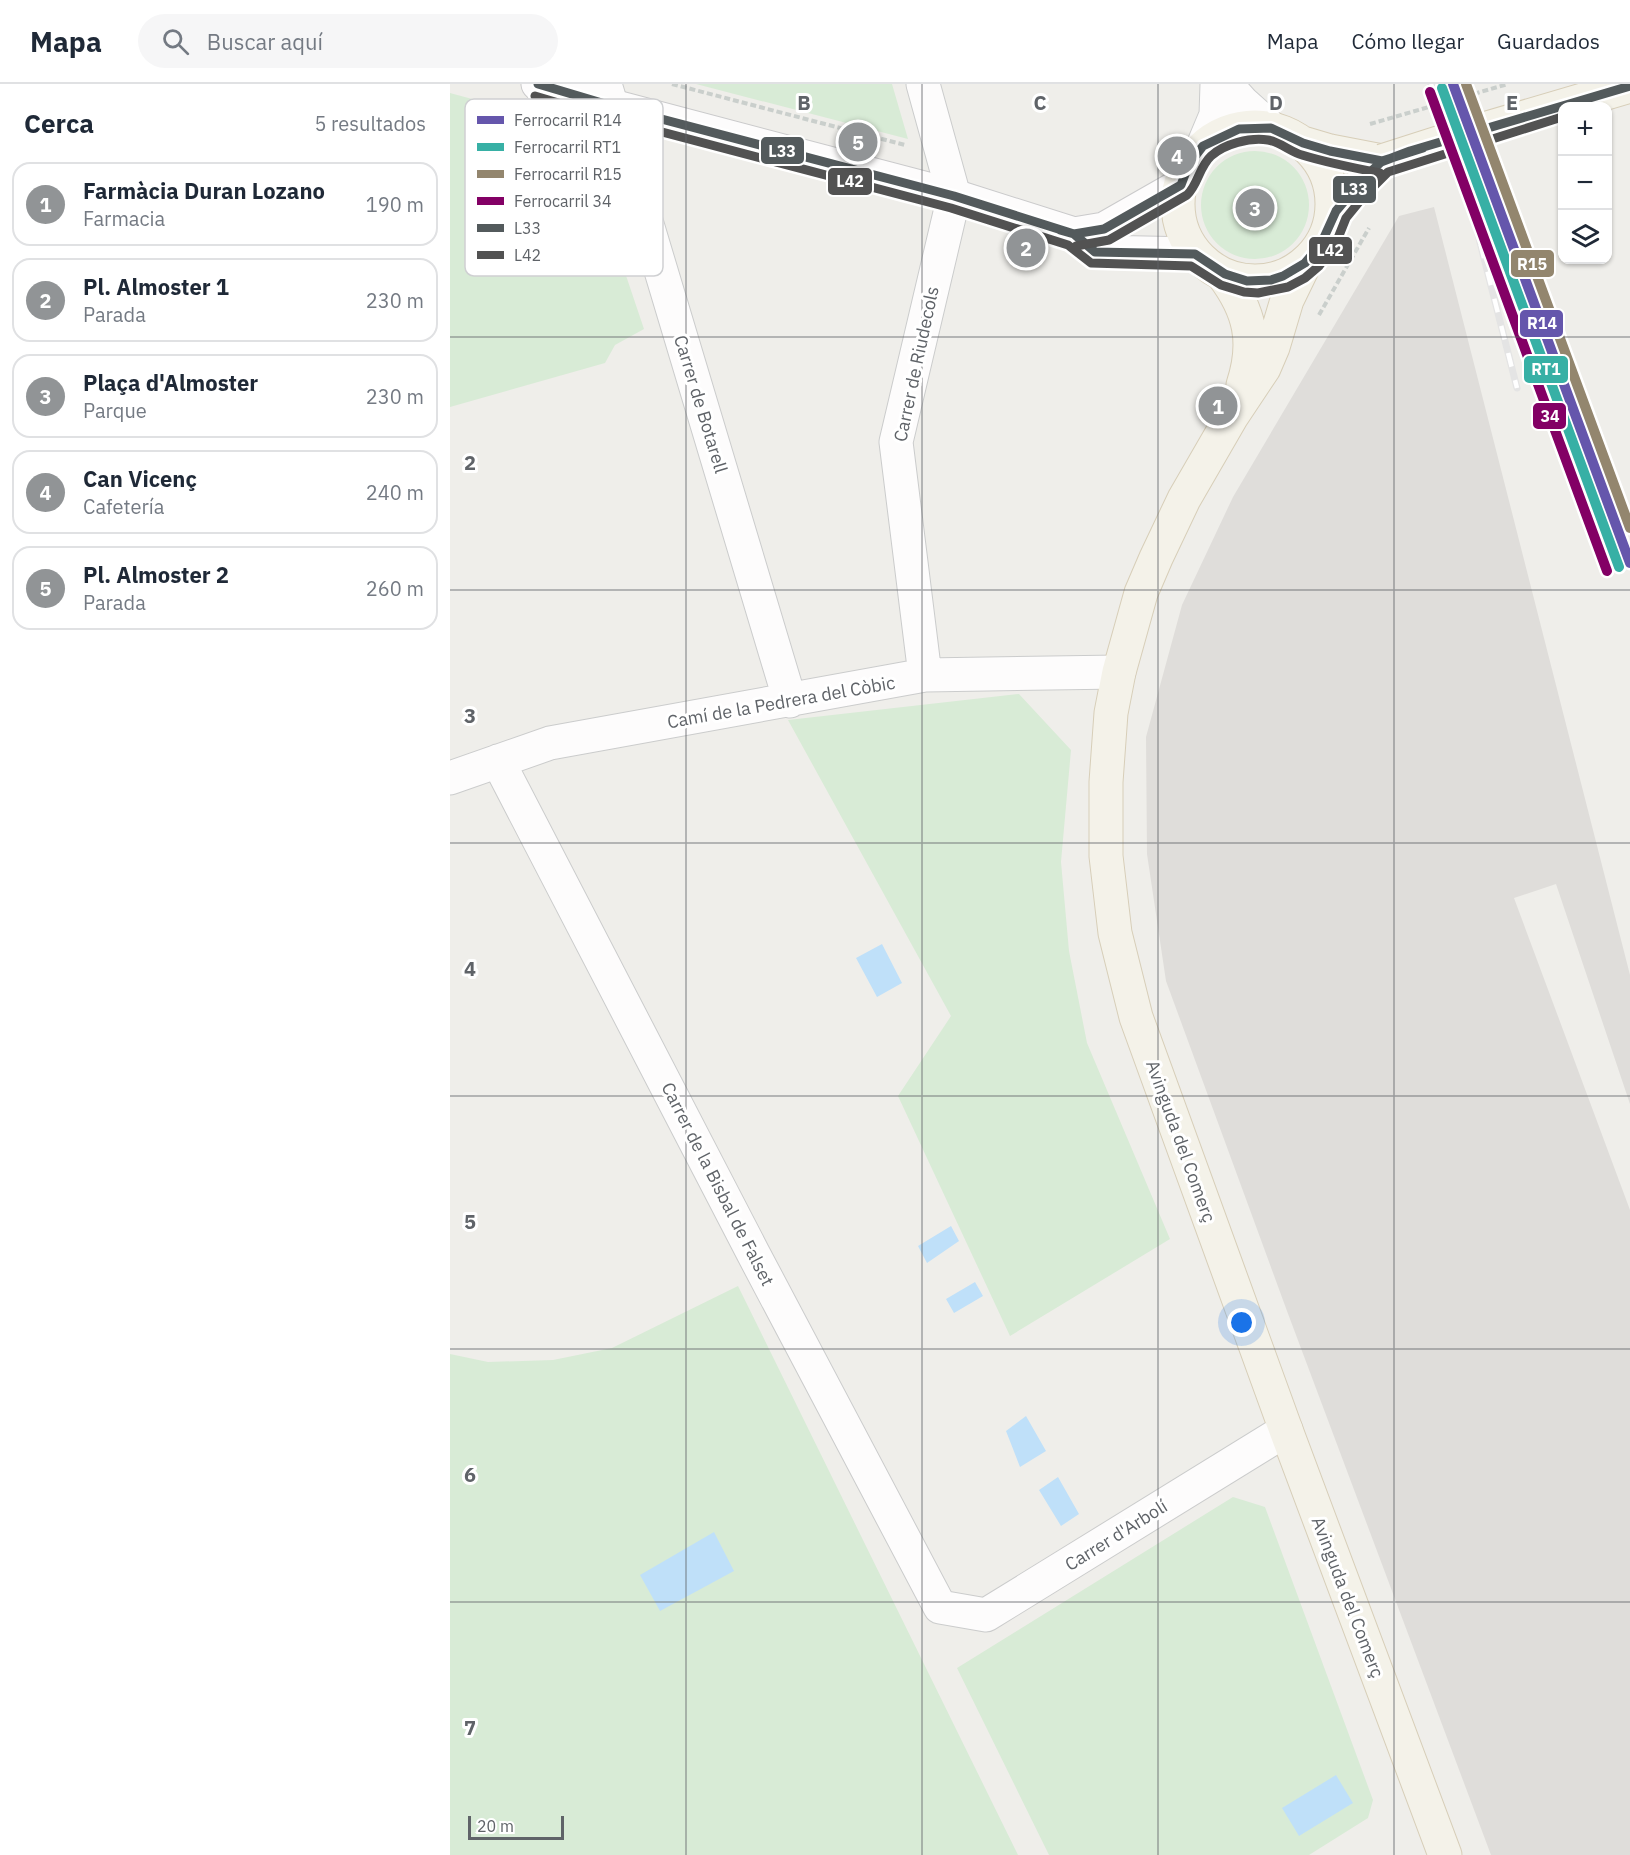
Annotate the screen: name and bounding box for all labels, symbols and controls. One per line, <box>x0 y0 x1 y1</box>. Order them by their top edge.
search box <box>138 14 558 68</box>
text: Mapa <box>30 23 102 60</box>
icon: search <box>159 25 192 58</box>
text: Buscar aquí <box>207 27 323 56</box>
text: Mapa <box>1267 27 1318 55</box>
text: Cómo llegar <box>1351 27 1464 55</box>
text: Guardados <box>1497 27 1600 55</box>
text: B <box>797 89 811 116</box>
text: C <box>1033 89 1047 116</box>
text: D <box>1269 89 1283 116</box>
text: E <box>1506 89 1518 116</box>
legend <box>465 99 663 276</box>
map controls <box>1558 102 1612 264</box>
button: + <box>1558 102 1612 156</box>
text: Cerca <box>24 106 94 140</box>
text: 5 resultados <box>314 110 426 137</box>
text: Ferrocarril R14 <box>514 110 622 130</box>
pin: 5 <box>838 120 878 164</box>
pin: 4 <box>1158 134 1196 178</box>
line badge: L33 <box>760 136 805 165</box>
text: Ferrocarril RT1 <box>514 137 621 157</box>
text: L33 <box>768 141 796 161</box>
button: − <box>1558 156 1612 210</box>
text: Ferrocarril R15 <box>514 164 622 184</box>
line badge: L42 <box>827 167 873 196</box>
text: L42 <box>836 171 864 191</box>
line badge: L33 <box>1332 175 1377 204</box>
text: Farmàcia Duran Lozano <box>83 176 325 205</box>
text: L33 <box>1340 179 1368 199</box>
pin: 3 <box>1236 186 1274 230</box>
text: 1 <box>40 191 52 218</box>
text: 190 m <box>366 191 424 218</box>
text: Ferrocarril 34 <box>514 191 612 211</box>
text: Farmacia <box>83 205 165 232</box>
button: layers <box>1558 210 1612 264</box>
text: L33 <box>514 218 541 238</box>
pin: 2 <box>1006 226 1046 270</box>
line badge: L42 <box>1308 236 1353 265</box>
text: L42 <box>1316 240 1344 260</box>
text: L42 <box>514 245 541 265</box>
line badge: R15 <box>1510 249 1555 278</box>
text: R15 <box>1517 254 1547 274</box>
text: Pl. Almoster 1 <box>83 272 229 301</box>
street label: Carrer de Riudecols <box>888 284 944 444</box>
text: 2 <box>40 287 52 314</box>
text: 230 m <box>366 287 424 314</box>
text: Parada <box>83 301 146 328</box>
line badge: R14 <box>1519 309 1564 338</box>
text: R14 <box>1527 313 1557 333</box>
street label: Carrer de Botarell <box>669 332 733 476</box>
line badge: RT1 <box>1523 355 1569 384</box>
text: RT1 <box>1531 359 1561 379</box>
text: Plaça d'Almoster <box>83 368 258 397</box>
text: 3 <box>40 383 52 410</box>
text: 230 m <box>366 383 424 410</box>
pin: 1 <box>1198 384 1238 428</box>
text: Parque <box>83 397 147 424</box>
line badge: 34 <box>1532 402 1567 430</box>
text: 34 <box>1540 406 1560 426</box>
text: 2 <box>464 449 476 476</box>
text: Can Vicenç <box>83 464 197 493</box>
text: 4 <box>40 479 52 506</box>
text: 240 m <box>366 479 424 506</box>
text: Cafetería <box>83 493 164 520</box>
text: Pl. Almoster 2 <box>83 560 229 589</box>
text: 5 <box>40 575 52 602</box>
text: 260 m <box>366 575 424 602</box>
text: Parada <box>83 589 146 616</box>
street label: Camí de la Pedrera del Còbic <box>665 671 897 733</box>
text: 3 <box>464 702 476 729</box>
text: 4 <box>464 955 476 982</box>
street label: Avinguda del Comerç <box>1141 1057 1221 1225</box>
street label: Carrer de la Bisbal de Falset <box>657 1078 779 1290</box>
text: 5 <box>464 1208 476 1235</box>
your location <box>1227 1308 1256 1337</box>
text: 6 <box>464 1461 476 1488</box>
street label: Carrer d'Arbolí <box>1060 1494 1172 1576</box>
street label: Avinguda del Comerç <box>1307 1513 1389 1681</box>
text: 7 <box>464 1714 476 1741</box>
scale bar <box>468 1813 564 1840</box>
text: 20 m <box>477 1816 514 1836</box>

